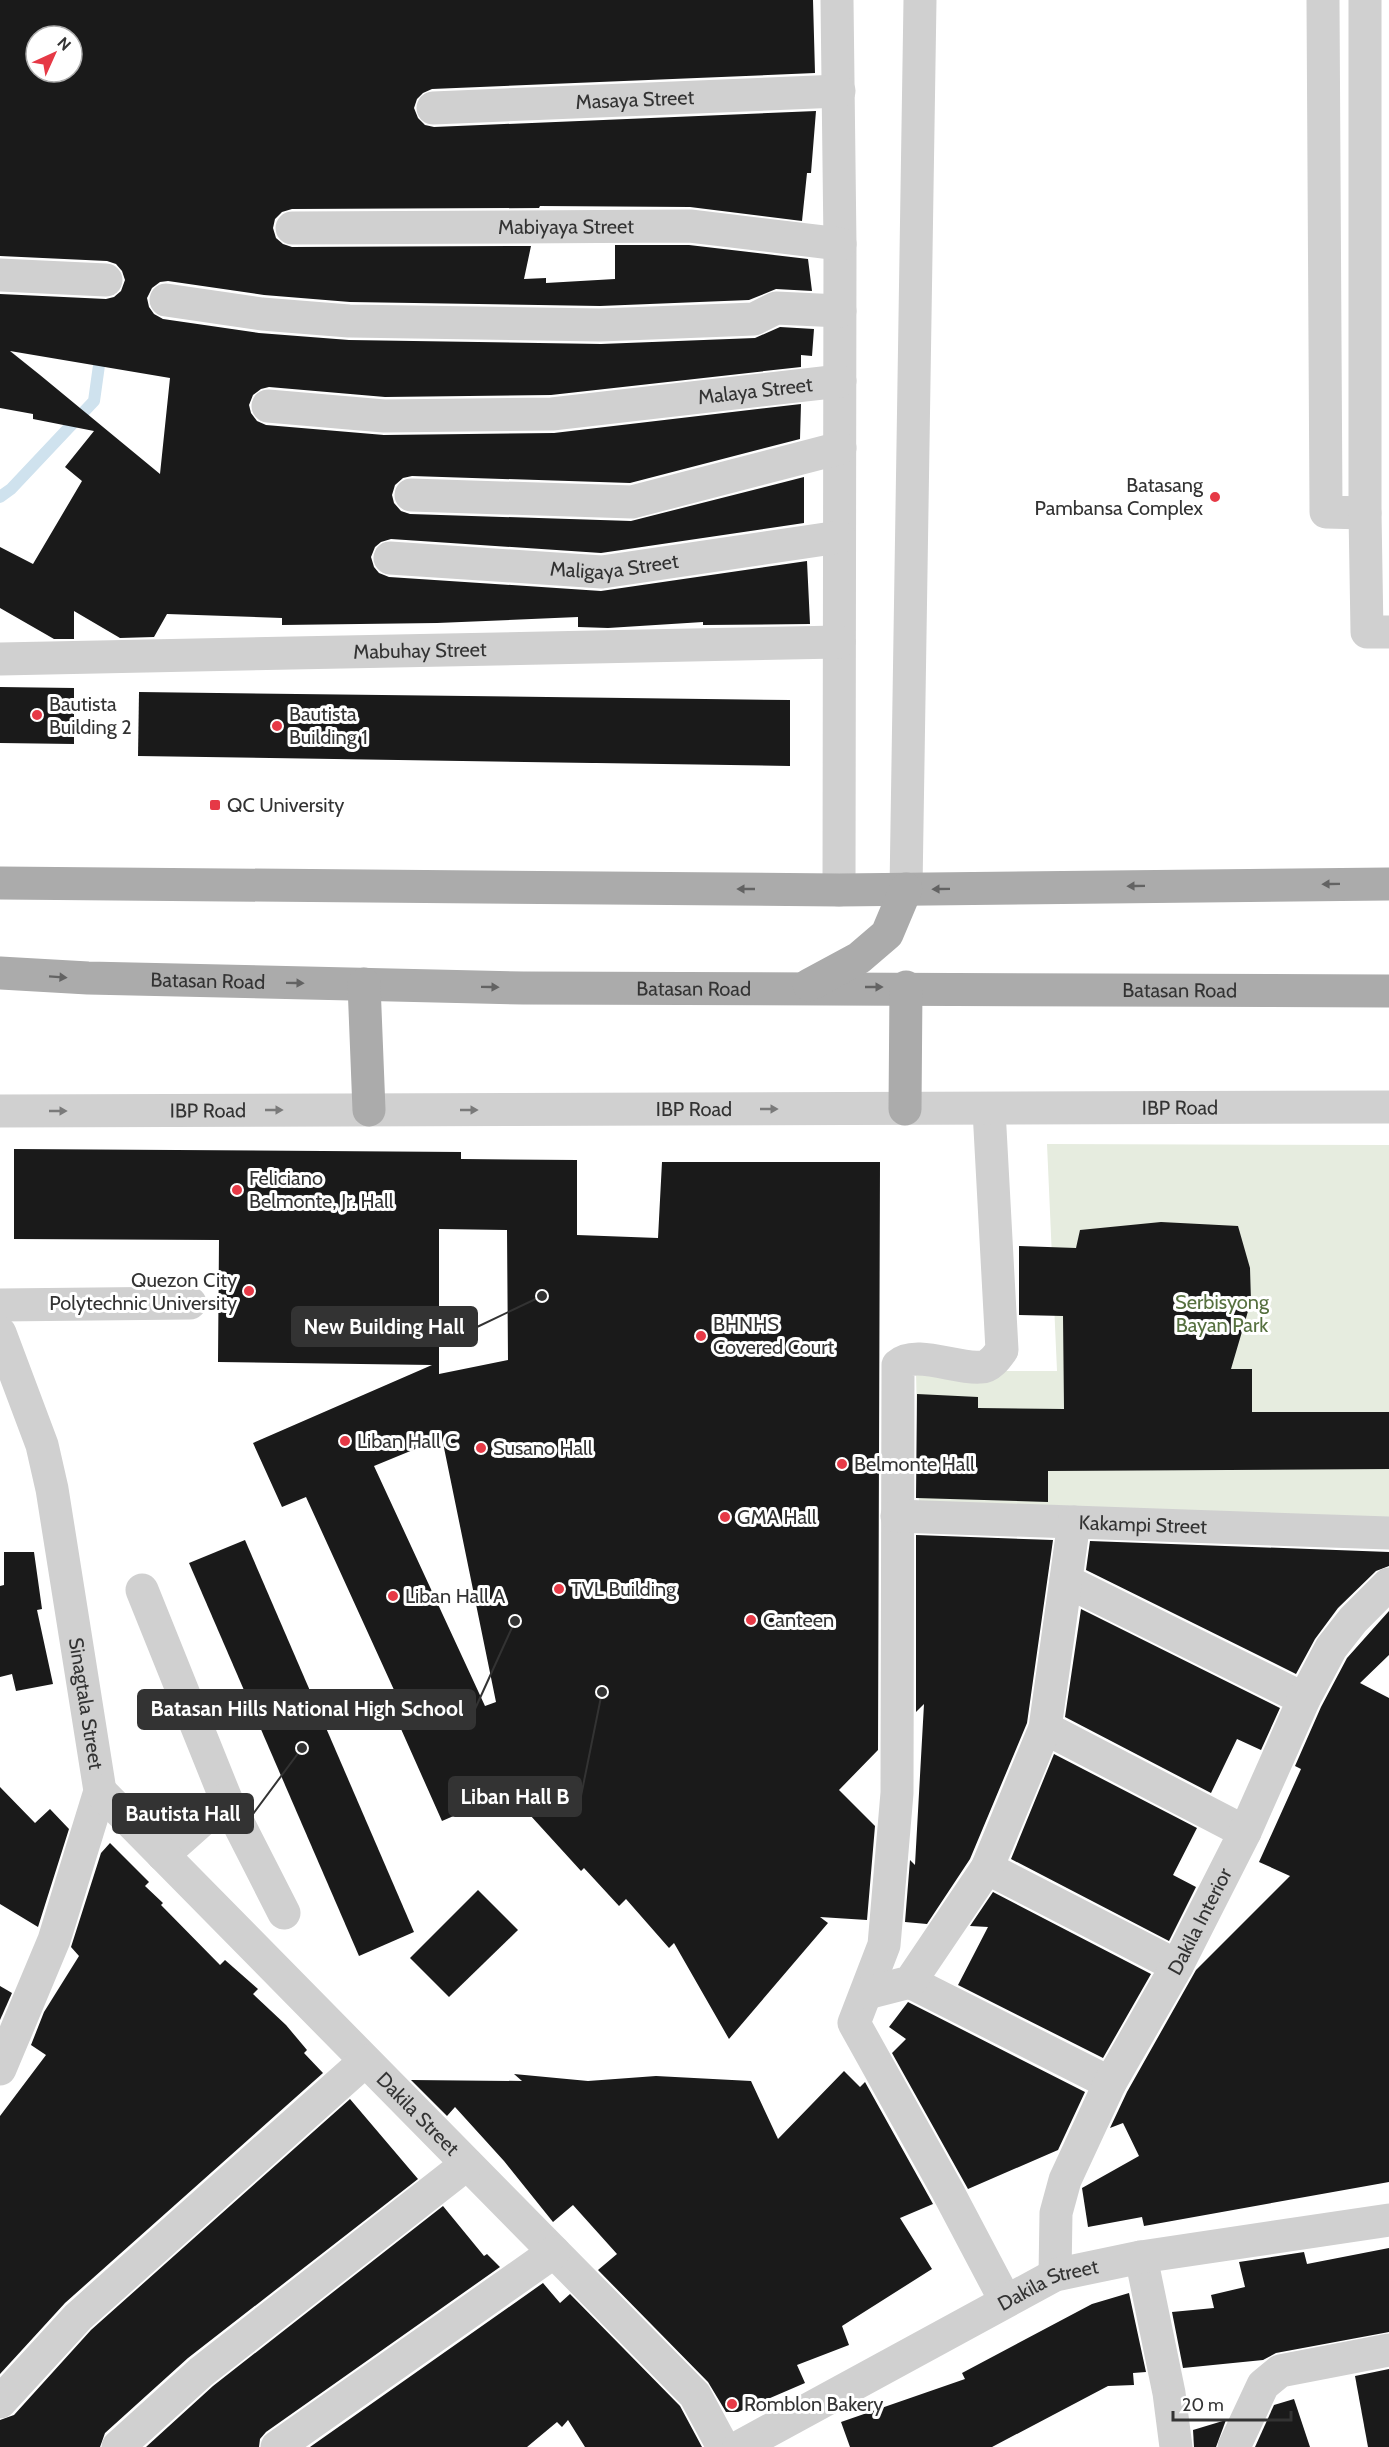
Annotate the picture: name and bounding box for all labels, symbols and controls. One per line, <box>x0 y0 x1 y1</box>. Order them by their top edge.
north arrow <box>24 24 84 84</box>
text: N <box>54 33 75 54</box>
street label: Masaya Street <box>575 85 695 114</box>
street label: Mabiyaya Street <box>498 214 634 239</box>
street label: Malaya Street <box>697 372 814 409</box>
place label: Batasang Pambansa Complex <box>1034 473 1204 520</box>
marker: Batasang Pambansa Complex <box>1208 490 1222 504</box>
street label: Maligaya Street <box>549 549 680 584</box>
street label: Mabuhay Street <box>353 637 487 664</box>
place label: Bautista Building 2 <box>49 692 132 739</box>
place label: Bautista Building 1 <box>289 702 368 749</box>
marker: Bautista Building 2 <box>30 708 44 722</box>
marker: Bautista Building 1 <box>270 719 284 733</box>
place label: QC University <box>227 793 344 817</box>
marker: QC University <box>208 798 222 812</box>
one-way arrow <box>1321 879 1340 889</box>
one-way arrow <box>1126 882 1145 891</box>
one-way arrow <box>931 884 950 893</box>
one-way arrow <box>736 885 755 894</box>
street label: Batasan Road <box>150 967 265 994</box>
one-way arrow <box>49 972 68 981</box>
street label: Batasan Road <box>636 976 751 1001</box>
one-way arrow <box>286 978 305 988</box>
street label: Batasan Road <box>1122 978 1237 1002</box>
one-way arrow <box>481 982 500 992</box>
one-way arrow <box>865 982 884 992</box>
street label: IBP Road <box>1142 1095 1218 1120</box>
street label: IBP Road <box>656 1097 732 1121</box>
street label: IBP Road <box>170 1098 246 1123</box>
one-way arrow <box>760 1104 779 1114</box>
one-way arrow <box>265 1105 284 1115</box>
one-way arrow <box>460 1105 479 1115</box>
one-way arrow <box>49 1106 68 1116</box>
place label: Feliciano Belmonte, Jr. Hall <box>249 1166 394 1213</box>
marker: Feliciano Belmonte, Jr. Hall <box>230 1183 244 1197</box>
place label: Quezon City Polytechnic University <box>49 1268 237 1315</box>
marker: Quezon City Polytechnic University <box>242 1284 256 1298</box>
park label: Serbisyong Bayan Park <box>1175 1290 1270 1337</box>
callout: New Building Hall <box>292 1307 477 1346</box>
place label: BHNHS Covered Court <box>713 1312 834 1359</box>
text: New Building Hall <box>304 1314 465 1339</box>
marker: BHNHS Covered Court <box>694 1329 708 1343</box>
place label: Liban Hall C <box>357 1429 457 1453</box>
marker: Liban Hall C <box>338 1434 352 1448</box>
place label: Susano Hall <box>493 1436 593 1460</box>
marker: Susano Hall <box>474 1441 488 1455</box>
place label: Belmonte Hall <box>854 1452 975 1476</box>
marker: Belmonte Hall <box>835 1457 849 1471</box>
place label: GMA Hall <box>737 1505 817 1529</box>
marker: GMA Hall <box>718 1510 732 1524</box>
street label: Kakampi Street <box>1078 1510 1208 1539</box>
place label: TVL Building <box>571 1577 677 1601</box>
marker: TVL Building <box>552 1582 566 1596</box>
place label: Liban Hall A <box>405 1584 506 1608</box>
marker: Liban Hall A <box>386 1589 400 1603</box>
place label: Canteen <box>763 1608 834 1632</box>
marker: Canteen <box>744 1613 758 1627</box>
street label: Sinagtala Street <box>64 1636 108 1771</box>
callout: Batasan Hills National High School <box>138 1690 475 1729</box>
text: Batasan Hills National High School <box>151 1696 464 1721</box>
callout: Liban Hall B <box>449 1777 581 1816</box>
text: Liban Hall B <box>461 1784 569 1809</box>
callout: Bautista Hall <box>113 1794 253 1833</box>
text: Bautista Hall <box>125 1801 241 1826</box>
street label: Dakila Interior <box>1162 1863 1237 1979</box>
street label: Dakila Street <box>372 2067 464 2161</box>
street label: Dakila Street <box>993 2254 1101 2316</box>
scale bar <box>1173 2384 1292 2422</box>
place label: Romblon Bakery <box>744 2392 883 2416</box>
text: 20 m <box>1182 2394 1224 2416</box>
marker: Romblon Bakery <box>725 2397 739 2411</box>

